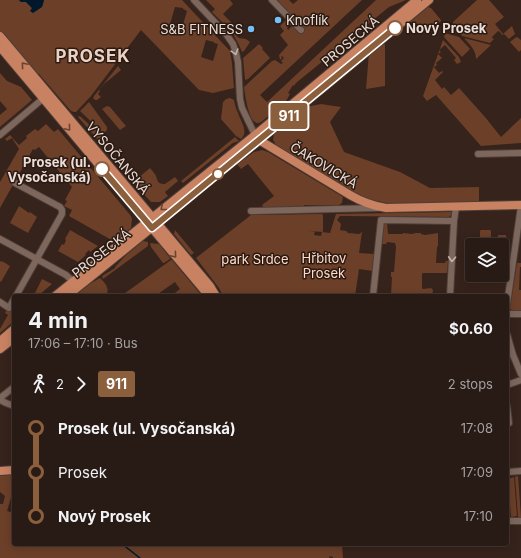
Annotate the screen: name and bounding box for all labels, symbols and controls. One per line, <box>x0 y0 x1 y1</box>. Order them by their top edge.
place label: Knoflík <box>286 12 328 28</box>
street label: PROSECKÁ <box>318 12 382 70</box>
marker: Knoflík <box>273 15 283 25</box>
marker: Nový Prosek <box>387 20 403 36</box>
place label: Nový Prosek <box>406 20 487 36</box>
place label: S&B FITNESS <box>160 21 243 37</box>
marker: S&B FITNESS <box>246 24 256 34</box>
district label: PROSEK <box>56 46 130 66</box>
one-way arrow <box>230 48 239 55</box>
one-way arrow <box>22 62 29 70</box>
line badge: 911 <box>266 103 312 129</box>
text: 911 <box>278 107 300 124</box>
street label: VYSOČANSKÁ <box>83 118 153 198</box>
one-way arrow <box>64 124 71 131</box>
street label: ČAKOVICKÁ <box>287 139 361 191</box>
place label: Prosek (ul. Vysočanská) <box>8 154 91 185</box>
marker: Prosek (ul. Vysočanská) <box>94 161 110 177</box>
unlabelled marker <box>212 168 224 180</box>
one-way arrow <box>161 204 168 211</box>
street label: PROSECKÁ <box>69 225 134 281</box>
map controls <box>465 238 509 282</box>
button: layers <box>465 238 509 282</box>
one-way arrow <box>170 250 177 258</box>
park label: Hřbitov Prosek <box>302 250 346 281</box>
park label: park Srdce <box>221 251 289 267</box>
one-way arrow <box>448 256 457 262</box>
text: 4 min <box>28 307 88 333</box>
text: $0.60 <box>449 319 493 338</box>
text: 17:06 – 17:10 · Bus <box>28 335 138 351</box>
icon: walk <box>28 373 50 395</box>
icon: forward <box>70 373 92 395</box>
text: 911 <box>106 375 127 392</box>
text: 2 <box>56 376 64 392</box>
text: 2 stops <box>448 376 493 392</box>
text: Prosek (ul. Vysočanská) <box>58 419 236 438</box>
text: 17:08 <box>461 420 493 436</box>
text: Prosek <box>58 463 107 482</box>
text: 17:09 <box>461 464 493 480</box>
text: Nový Prosek <box>58 507 151 526</box>
text: 17:10 <box>464 508 493 524</box>

